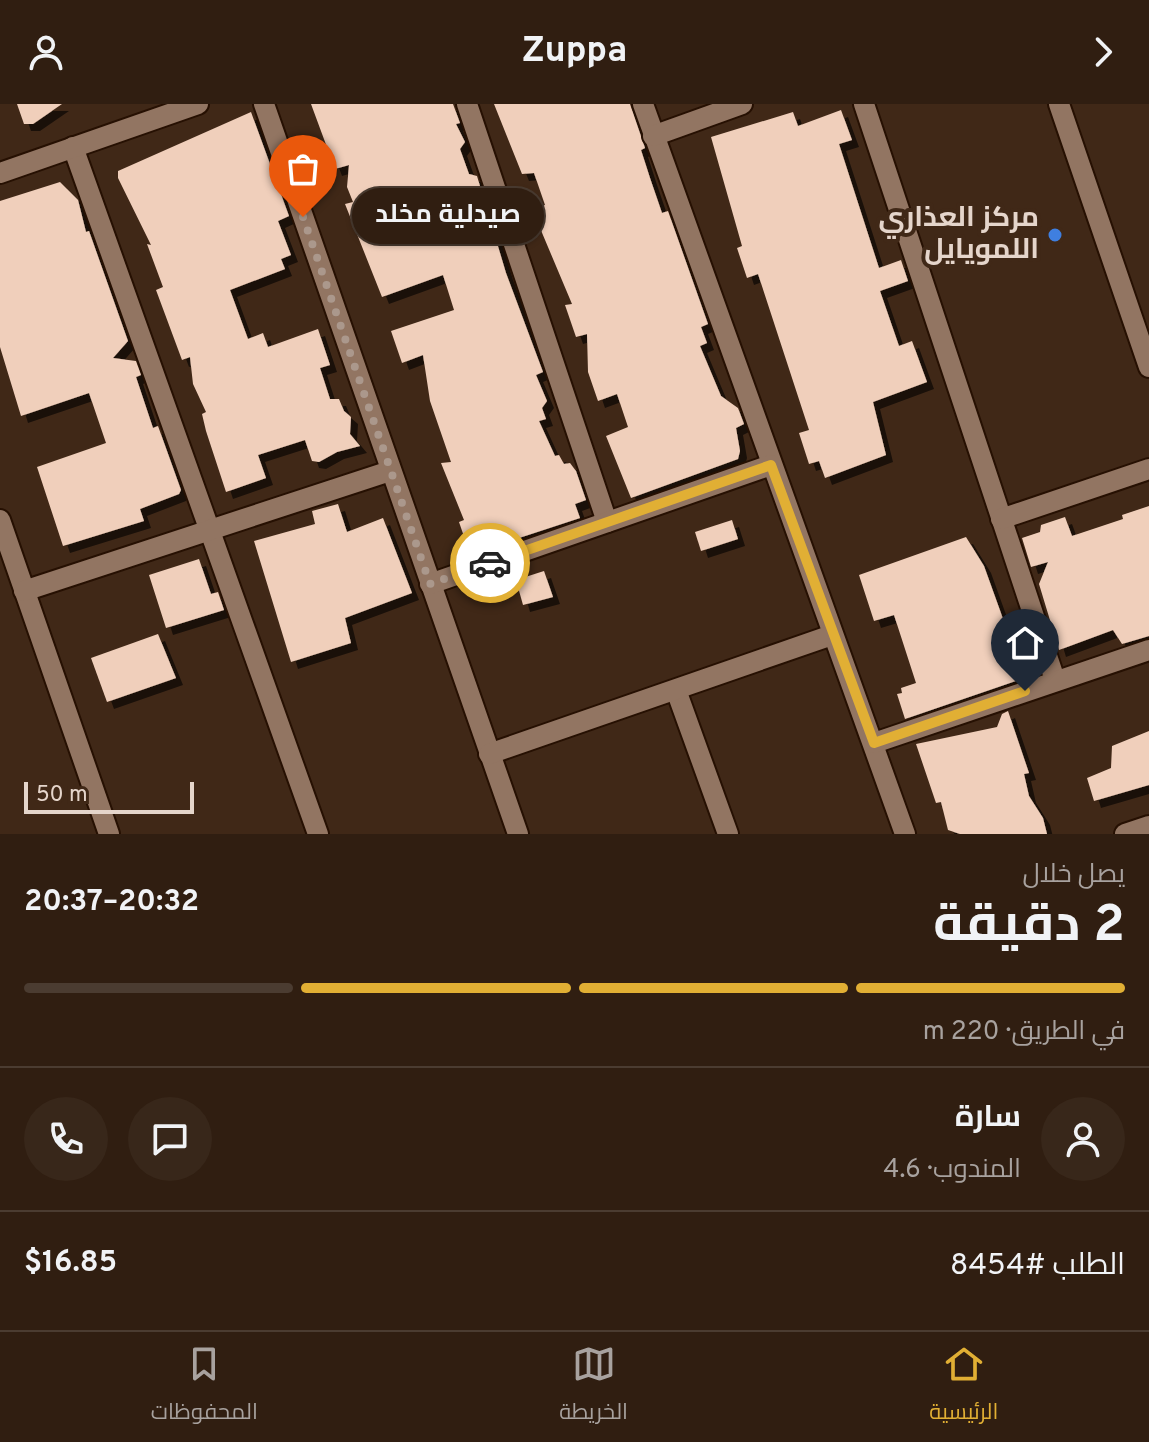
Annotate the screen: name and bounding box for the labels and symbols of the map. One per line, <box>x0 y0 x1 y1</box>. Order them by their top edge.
pin <box>269 135 337 217</box>
callout: صيدلية مخلد <box>351 189 543 245</box>
place label: مركز العذاري اللمويايل <box>879 201 1039 269</box>
marker: مركز العذاري اللمويايل <box>1046 226 1064 244</box>
courier <box>450 523 530 603</box>
pin <box>991 609 1059 691</box>
scale bar <box>24 778 194 814</box>

